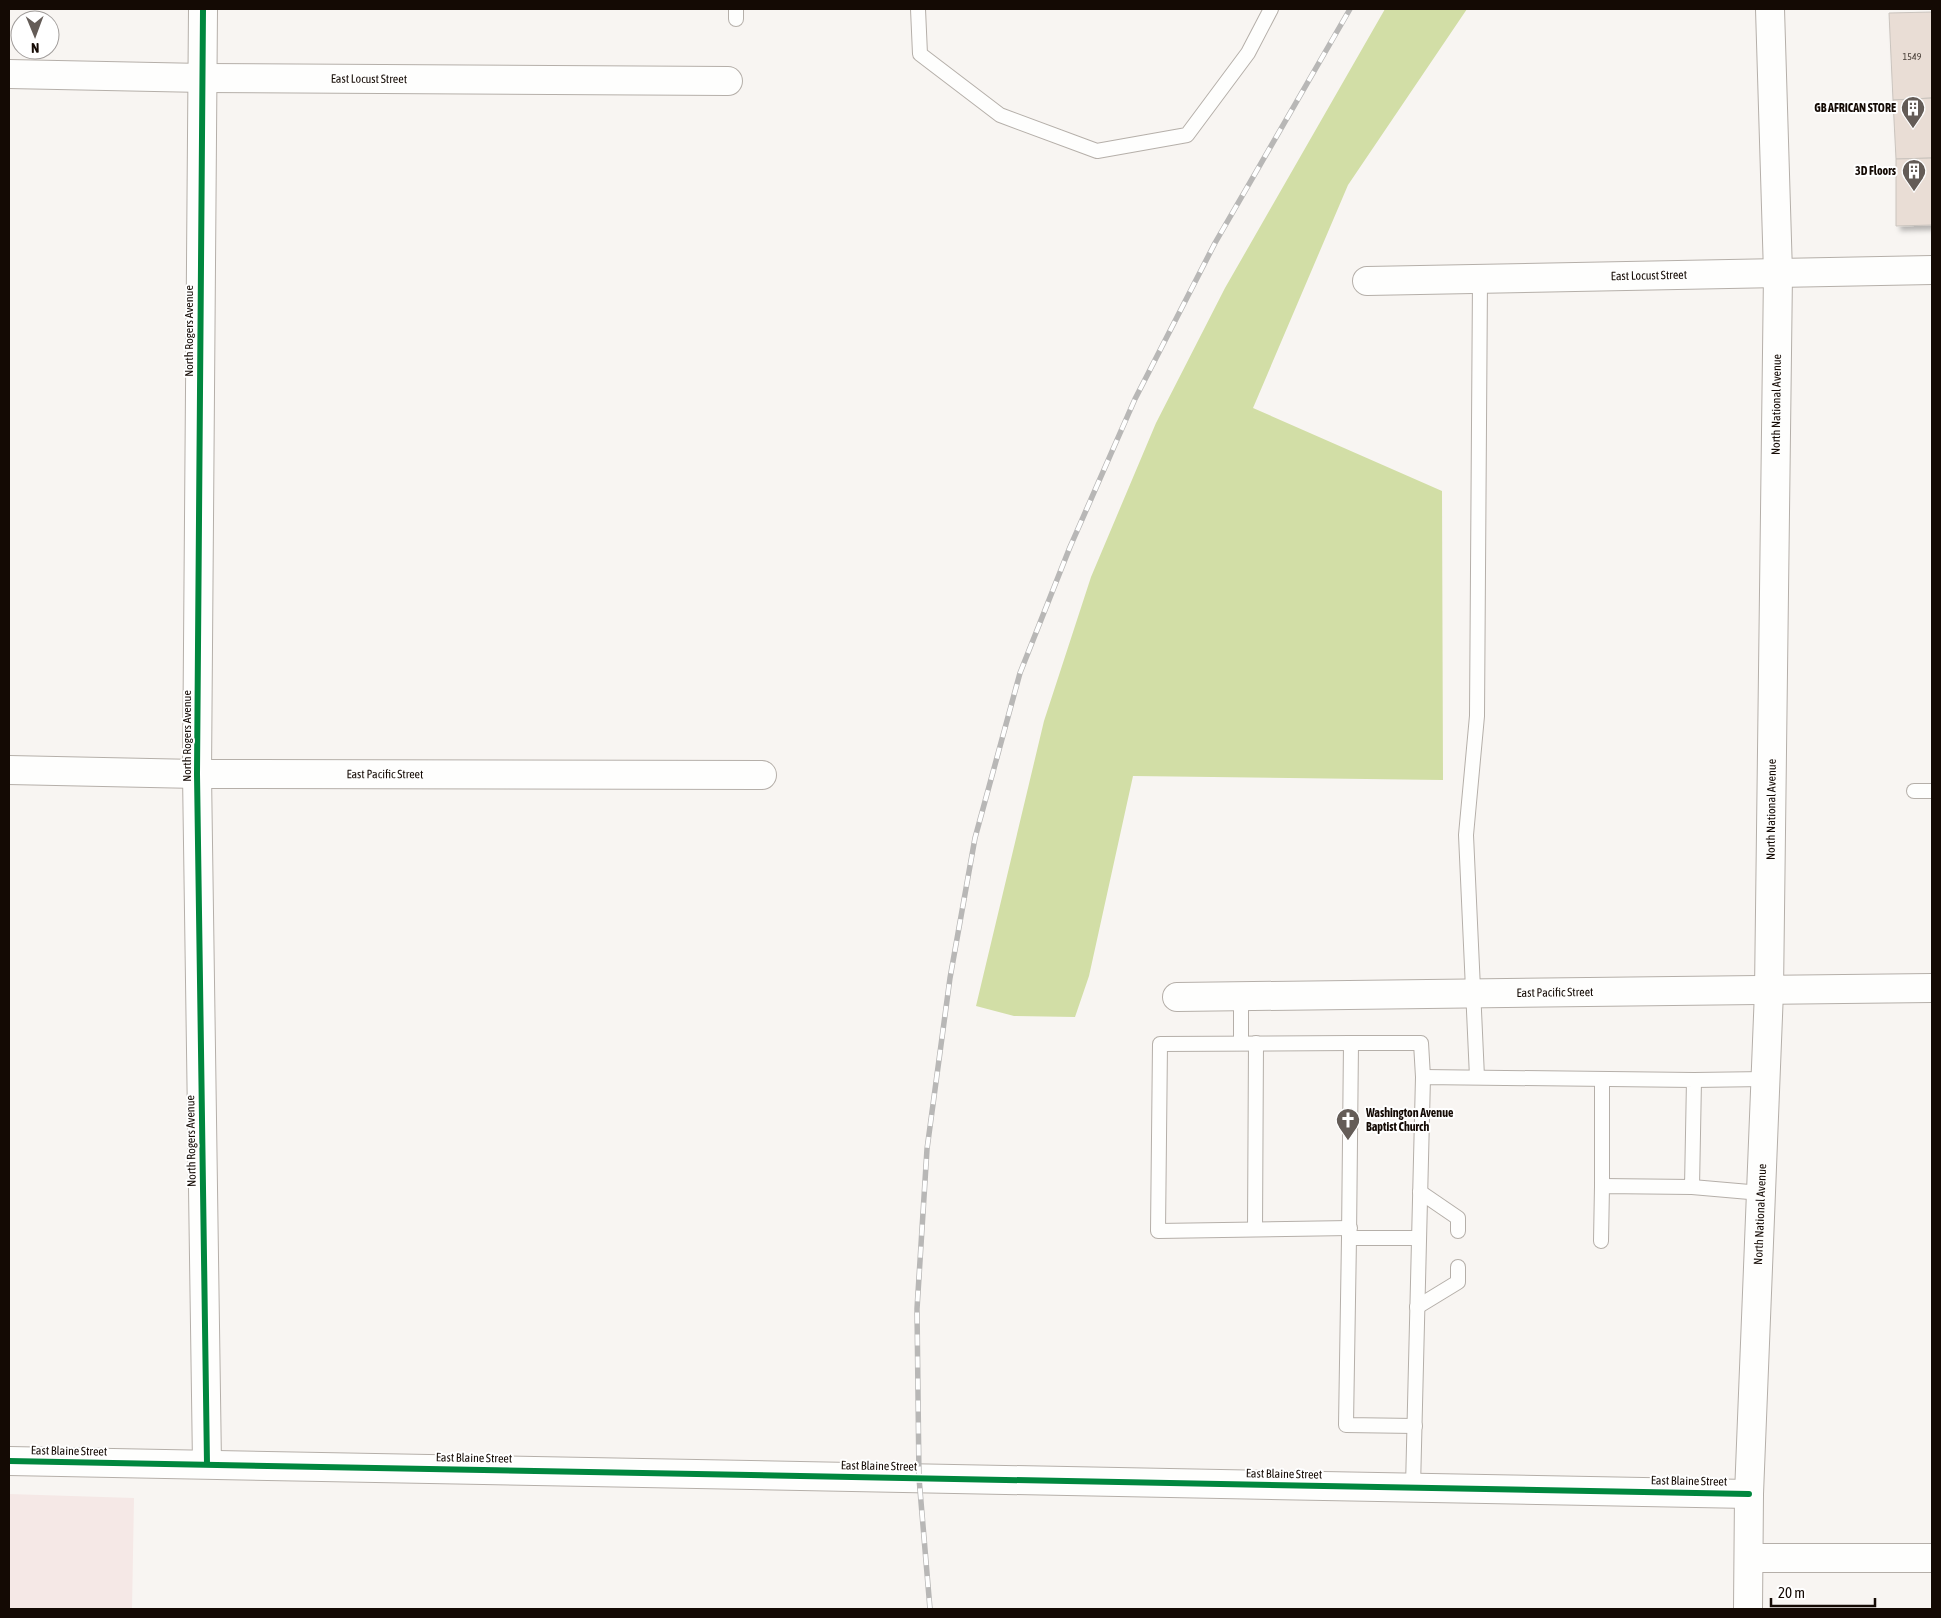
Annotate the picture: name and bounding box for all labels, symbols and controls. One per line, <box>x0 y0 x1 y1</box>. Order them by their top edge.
north arrow <box>10 10 60 60</box>
text: N <box>31 40 39 56</box>
house number: 1549 <box>1903 51 1922 62</box>
street label: East Locust Street <box>331 72 408 86</box>
building icon: GB AFRICAN STORE <box>1900 95 1926 129</box>
place label: GB AFRICAN STORE <box>1814 101 1896 115</box>
building icon: 3D Floors <box>1901 158 1927 192</box>
place label: 3D Floors <box>1855 164 1897 178</box>
street label: East Locust Street <box>1611 268 1688 283</box>
street label: North Rogers Avenue <box>182 285 196 377</box>
street label: North National Avenue <box>1769 354 1784 455</box>
street label: North Rogers Avenue <box>180 690 194 782</box>
street label: North National Avenue <box>1764 759 1779 860</box>
street label: East Pacific Street <box>346 767 424 781</box>
street label: East Pacific Street <box>1516 985 1594 1000</box>
street label: North Rogers Avenue <box>183 1095 199 1187</box>
place label: Washington Avenue Baptist Church <box>1365 1106 1454 1134</box>
church icon: Washington Avenue Baptist Church <box>1335 1107 1361 1141</box>
street label: North National Avenue <box>1751 1163 1769 1265</box>
street label: East Blaine Street <box>31 1443 108 1459</box>
street label: East Blaine Street <box>436 1450 513 1466</box>
street label: East Blaine Street <box>841 1458 918 1474</box>
street label: East Blaine Street <box>1246 1466 1323 1482</box>
street label: East Blaine Street <box>1651 1473 1728 1489</box>
scale bar <box>1771 1576 1875 1608</box>
text: 20 m <box>1778 1584 1805 1601</box>

